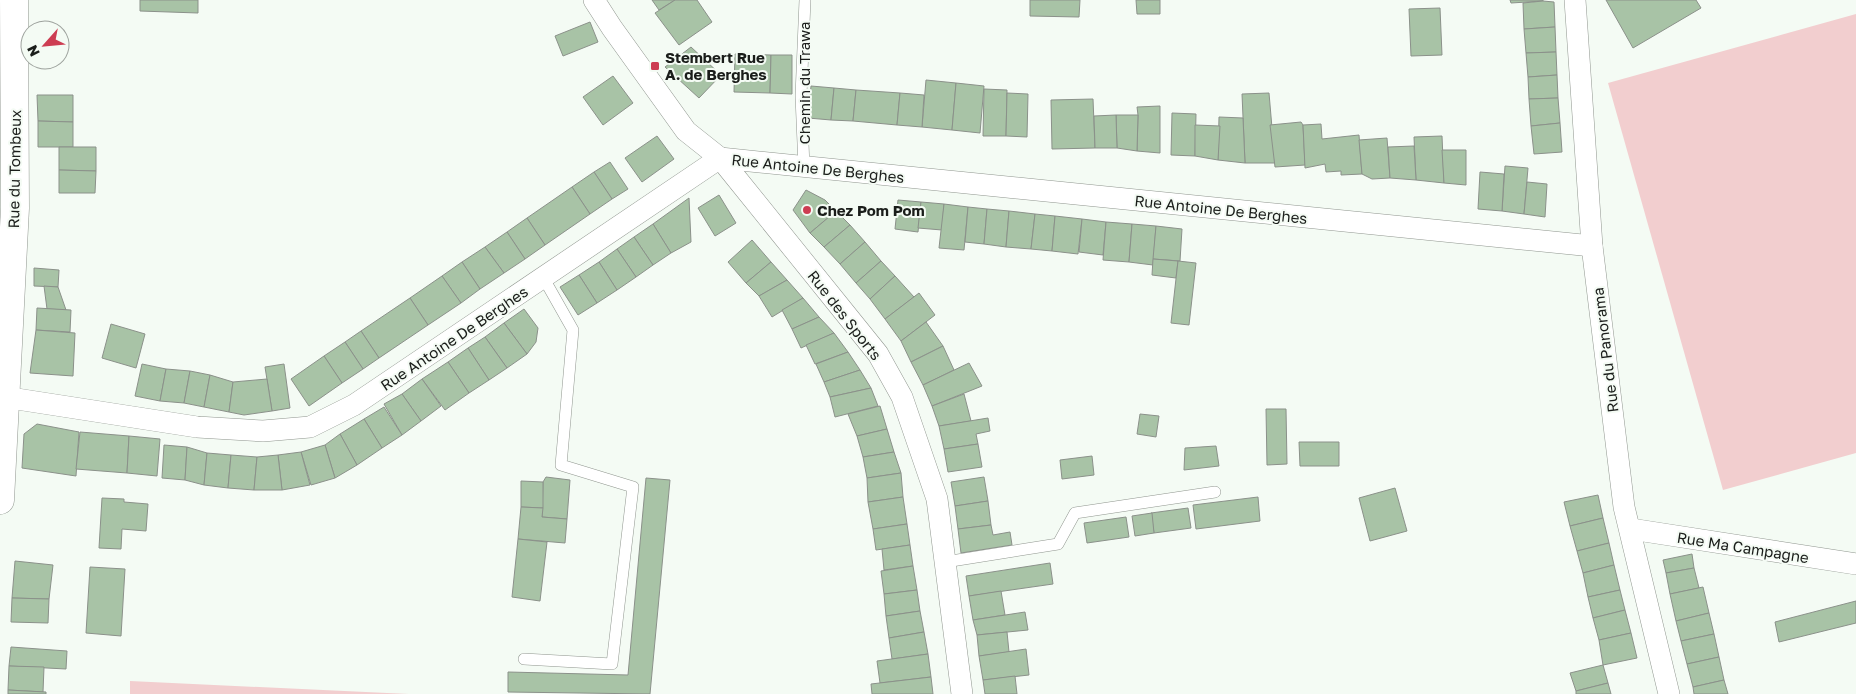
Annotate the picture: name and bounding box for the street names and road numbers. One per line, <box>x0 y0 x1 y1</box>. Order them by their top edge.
street label: Chemin du Trawa <box>795 22 813 144</box>
street label: Rue du Tombeux <box>4 109 24 229</box>
street label: Rue Antoine De Berghes <box>731 150 905 186</box>
street label: Rue Antoine De Berghes <box>1134 191 1308 227</box>
street label: Rue des Sports <box>804 267 886 364</box>
street label: Rue Antoine De Berghes <box>377 282 531 394</box>
street label: Rue du Panorama <box>1588 286 1622 414</box>
street label: Rue Ma Campagne <box>1676 528 1811 566</box>

